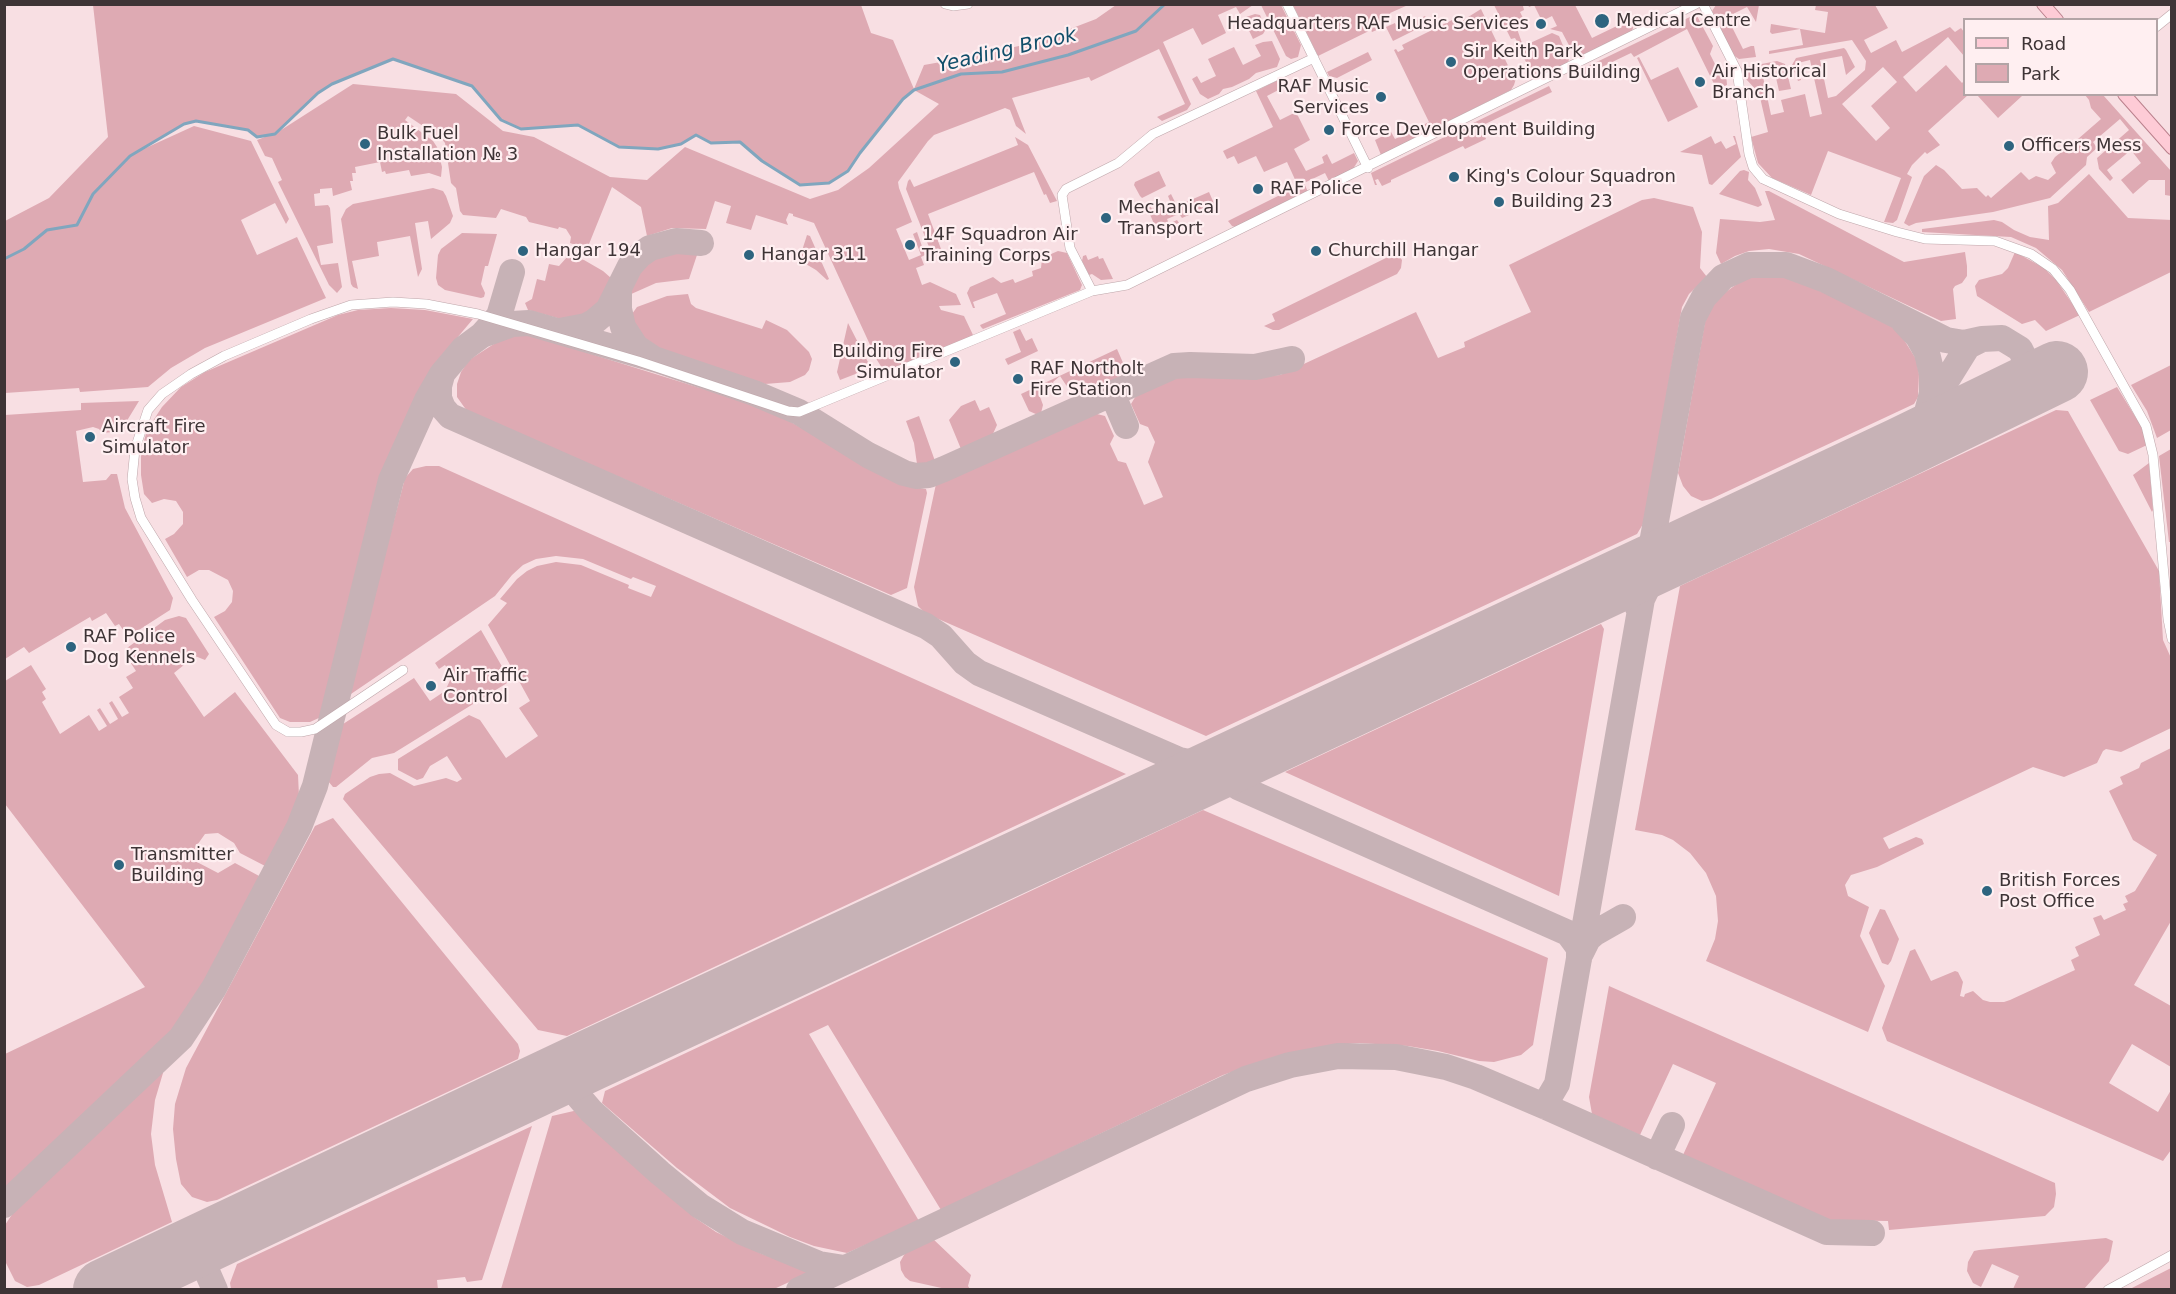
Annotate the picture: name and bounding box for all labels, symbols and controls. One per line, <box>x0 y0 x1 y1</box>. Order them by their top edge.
place label: Medical Centre <box>1616 10 1751 32</box>
marker: Medical Centre <box>1593 12 1611 30</box>
place label: Headquarters RAF Music Services <box>1227 13 1529 35</box>
marker: Headquarters RAF Music Services <box>1534 17 1548 31</box>
legend <box>1963 18 2158 96</box>
water label: Yeading Brook <box>935 23 1079 79</box>
text: Road <box>2021 33 2066 54</box>
place label: Sir Keith Park Operations Building <box>1463 41 1641 84</box>
marker: Sir Keith Park Operations Building <box>1444 55 1458 69</box>
place label: Air Historical Branch <box>1712 61 1827 104</box>
text: Park <box>2021 63 2060 84</box>
marker: Air Historical Branch <box>1693 75 1707 89</box>
place label: RAF Music Services <box>1278 76 1369 118</box>
marker: RAF Music Services <box>1374 90 1388 104</box>
place label: Force Development Building <box>1341 119 1595 141</box>
place label: Bulk Fuel Installation № 3 <box>377 123 518 166</box>
marker: Force Development Building <box>1322 123 1336 137</box>
place label: Officers Mess <box>2021 135 2141 157</box>
marker: Bulk Fuel Installation № 3 <box>358 137 372 151</box>
marker: Officers Mess <box>2002 139 2016 153</box>
place label: King's Colour Squadron <box>1466 166 1676 188</box>
marker: King's Colour Squadron <box>1447 170 1461 184</box>
place label: RAF Police <box>1270 178 1362 200</box>
marker: RAF Police <box>1251 182 1265 196</box>
place label: Building 23 <box>1511 191 1613 213</box>
marker: Building 23 <box>1492 195 1506 209</box>
place label: Mechanical Transport <box>1118 197 1219 240</box>
marker: Mechanical Transport <box>1099 211 1113 225</box>
place label: 14F Squadron Air Training Corps <box>922 224 1078 266</box>
marker: 14F Squadron Air Training Corps <box>903 238 917 252</box>
place label: Hangar 194 <box>535 240 641 262</box>
place label: Churchill Hangar <box>1328 240 1478 262</box>
marker: Hangar 194 <box>516 244 530 258</box>
place label: Hangar 311 <box>761 244 867 266</box>
marker: Churchill Hangar <box>1309 244 1323 258</box>
marker: Hangar 311 <box>742 248 756 262</box>
place label: Building Fire Simulator <box>832 341 943 384</box>
marker: Building Fire Simulator <box>948 355 962 369</box>
place label: RAF Northolt Fire Station <box>1030 358 1144 400</box>
marker: RAF Northolt Fire Station <box>1011 372 1025 386</box>
place label: Aircraft Fire Simulator <box>102 416 206 458</box>
marker: Aircraft Fire Simulator <box>83 430 97 444</box>
place label: RAF Police Dog Kennels <box>83 626 195 668</box>
marker: RAF Police Dog Kennels <box>64 640 78 654</box>
place label: Air Traffic Control <box>443 665 528 708</box>
marker: Air Traffic Control <box>424 679 438 693</box>
place label: Transmitter Building <box>131 844 234 886</box>
marker: Transmitter Building <box>112 858 126 872</box>
place label: British Forces Post Office <box>1999 870 2120 912</box>
marker: British Forces Post Office <box>1980 884 1994 898</box>

